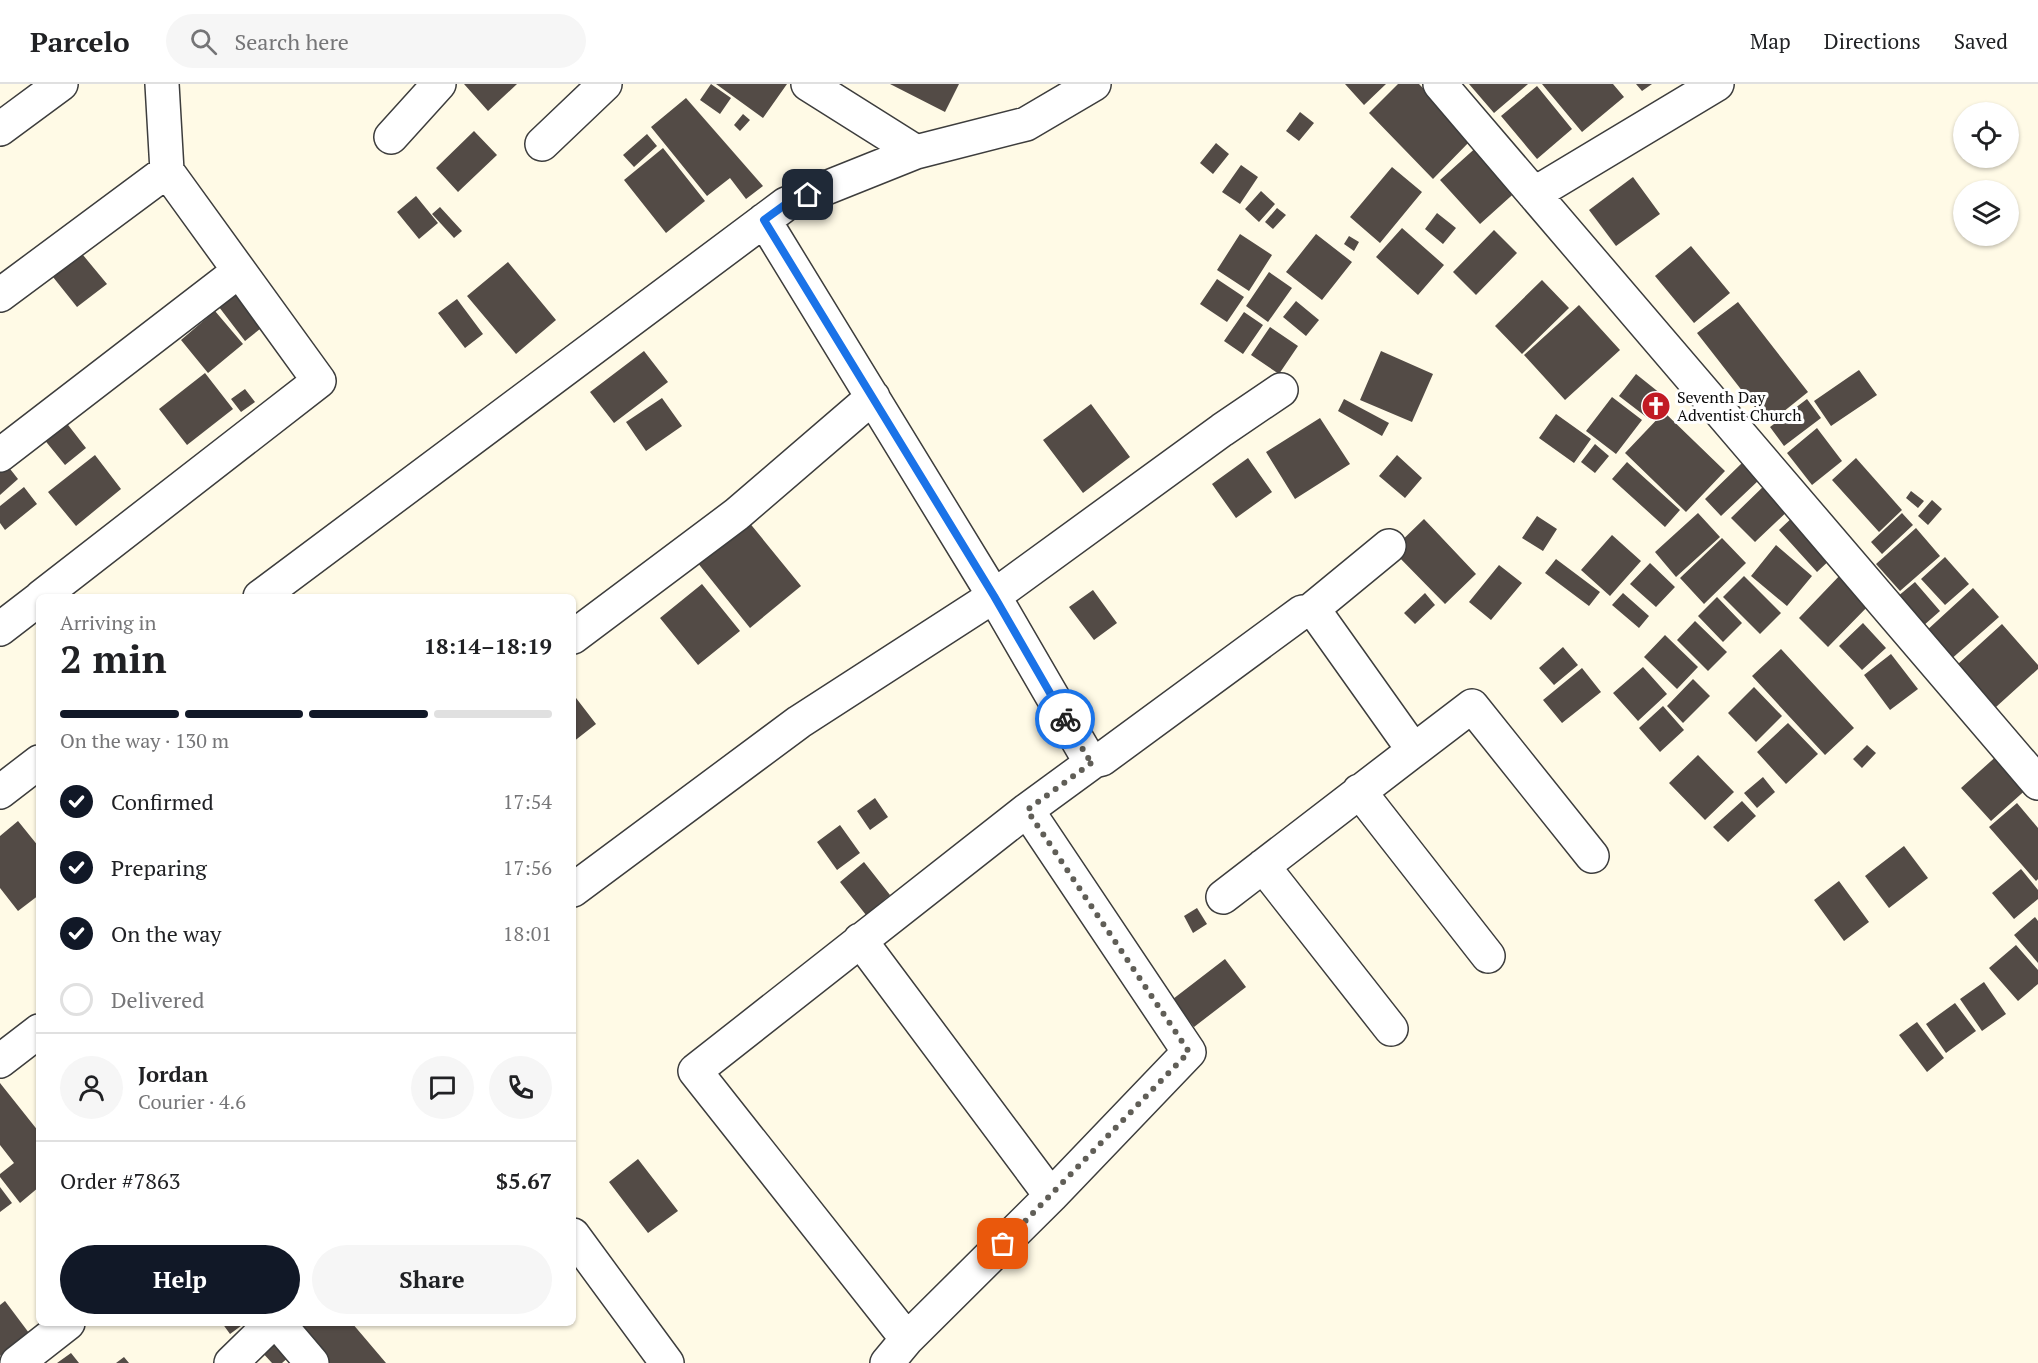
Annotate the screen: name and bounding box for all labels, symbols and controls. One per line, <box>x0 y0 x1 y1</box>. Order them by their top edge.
search box <box>166 14 586 68</box>
text: Parcelo <box>30 23 130 60</box>
icon: search <box>187 25 220 58</box>
text: Search here <box>235 27 349 56</box>
text: Map <box>1750 27 1791 55</box>
text: Directions <box>1824 27 1921 55</box>
text: Saved <box>1954 27 2008 55</box>
map controls <box>1953 102 2019 246</box>
button: locate <box>1953 102 2019 168</box>
pin <box>782 169 833 220</box>
icon: home <box>791 178 824 211</box>
button: layers <box>1953 180 2019 246</box>
place label: Seventh Day Adventist Church <box>1677 386 1802 426</box>
church icon: Seventh Day Adventist Church <box>1640 390 1672 422</box>
text: Arriving in <box>60 609 156 636</box>
text: 18:14–18:19 <box>424 631 552 660</box>
text: 2 min <box>60 632 167 684</box>
courier <box>1035 689 1095 749</box>
icon: bike <box>1049 703 1082 736</box>
text: On the way · 130 m <box>60 727 229 754</box>
icon: check <box>60 785 93 818</box>
text: Confirmed <box>111 787 214 816</box>
text: 17:54 <box>503 788 552 815</box>
icon: check <box>60 851 93 884</box>
text: Preparing <box>111 853 207 882</box>
text: 17:56 <box>503 854 552 881</box>
icon: check <box>60 917 93 950</box>
text: On the way <box>111 919 221 948</box>
text: 18:01 <box>503 920 552 947</box>
text: Delivered <box>111 985 204 1014</box>
button: person <box>60 1056 123 1119</box>
button: chat <box>411 1056 474 1119</box>
button: phone <box>489 1056 552 1119</box>
text: Jordan <box>138 1059 208 1088</box>
text: Courier · 4.6 <box>138 1088 246 1115</box>
text: Order #7863 <box>60 1166 180 1195</box>
text: $5.67 <box>496 1166 552 1195</box>
pin <box>977 1218 1028 1269</box>
icon: bag <box>986 1227 1019 1260</box>
button: Help <box>60 1245 300 1314</box>
button: Share <box>312 1245 552 1314</box>

